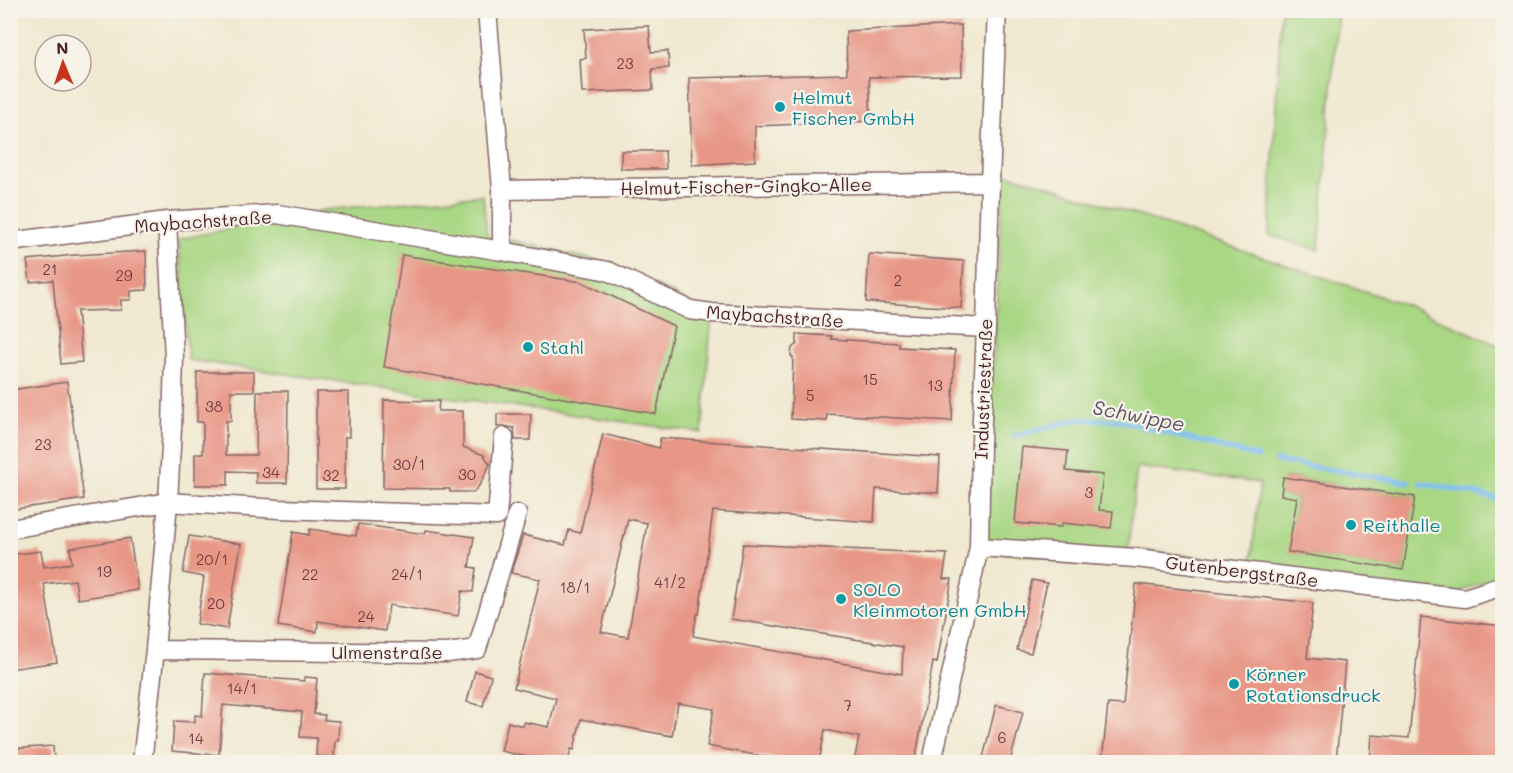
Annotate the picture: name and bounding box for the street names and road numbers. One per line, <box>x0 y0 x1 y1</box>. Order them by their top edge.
street label: Helmut-Fischer-Gingko-Allee <box>620 172 872 200</box>
street label: Maybachstraße <box>133 204 273 238</box>
street label: Maybachstraße <box>705 299 845 333</box>
street label: Industriestraße <box>969 318 997 460</box>
street label: Gutenbergstraße <box>1164 550 1320 592</box>
street label: Ulmenstraße <box>331 640 443 664</box>

